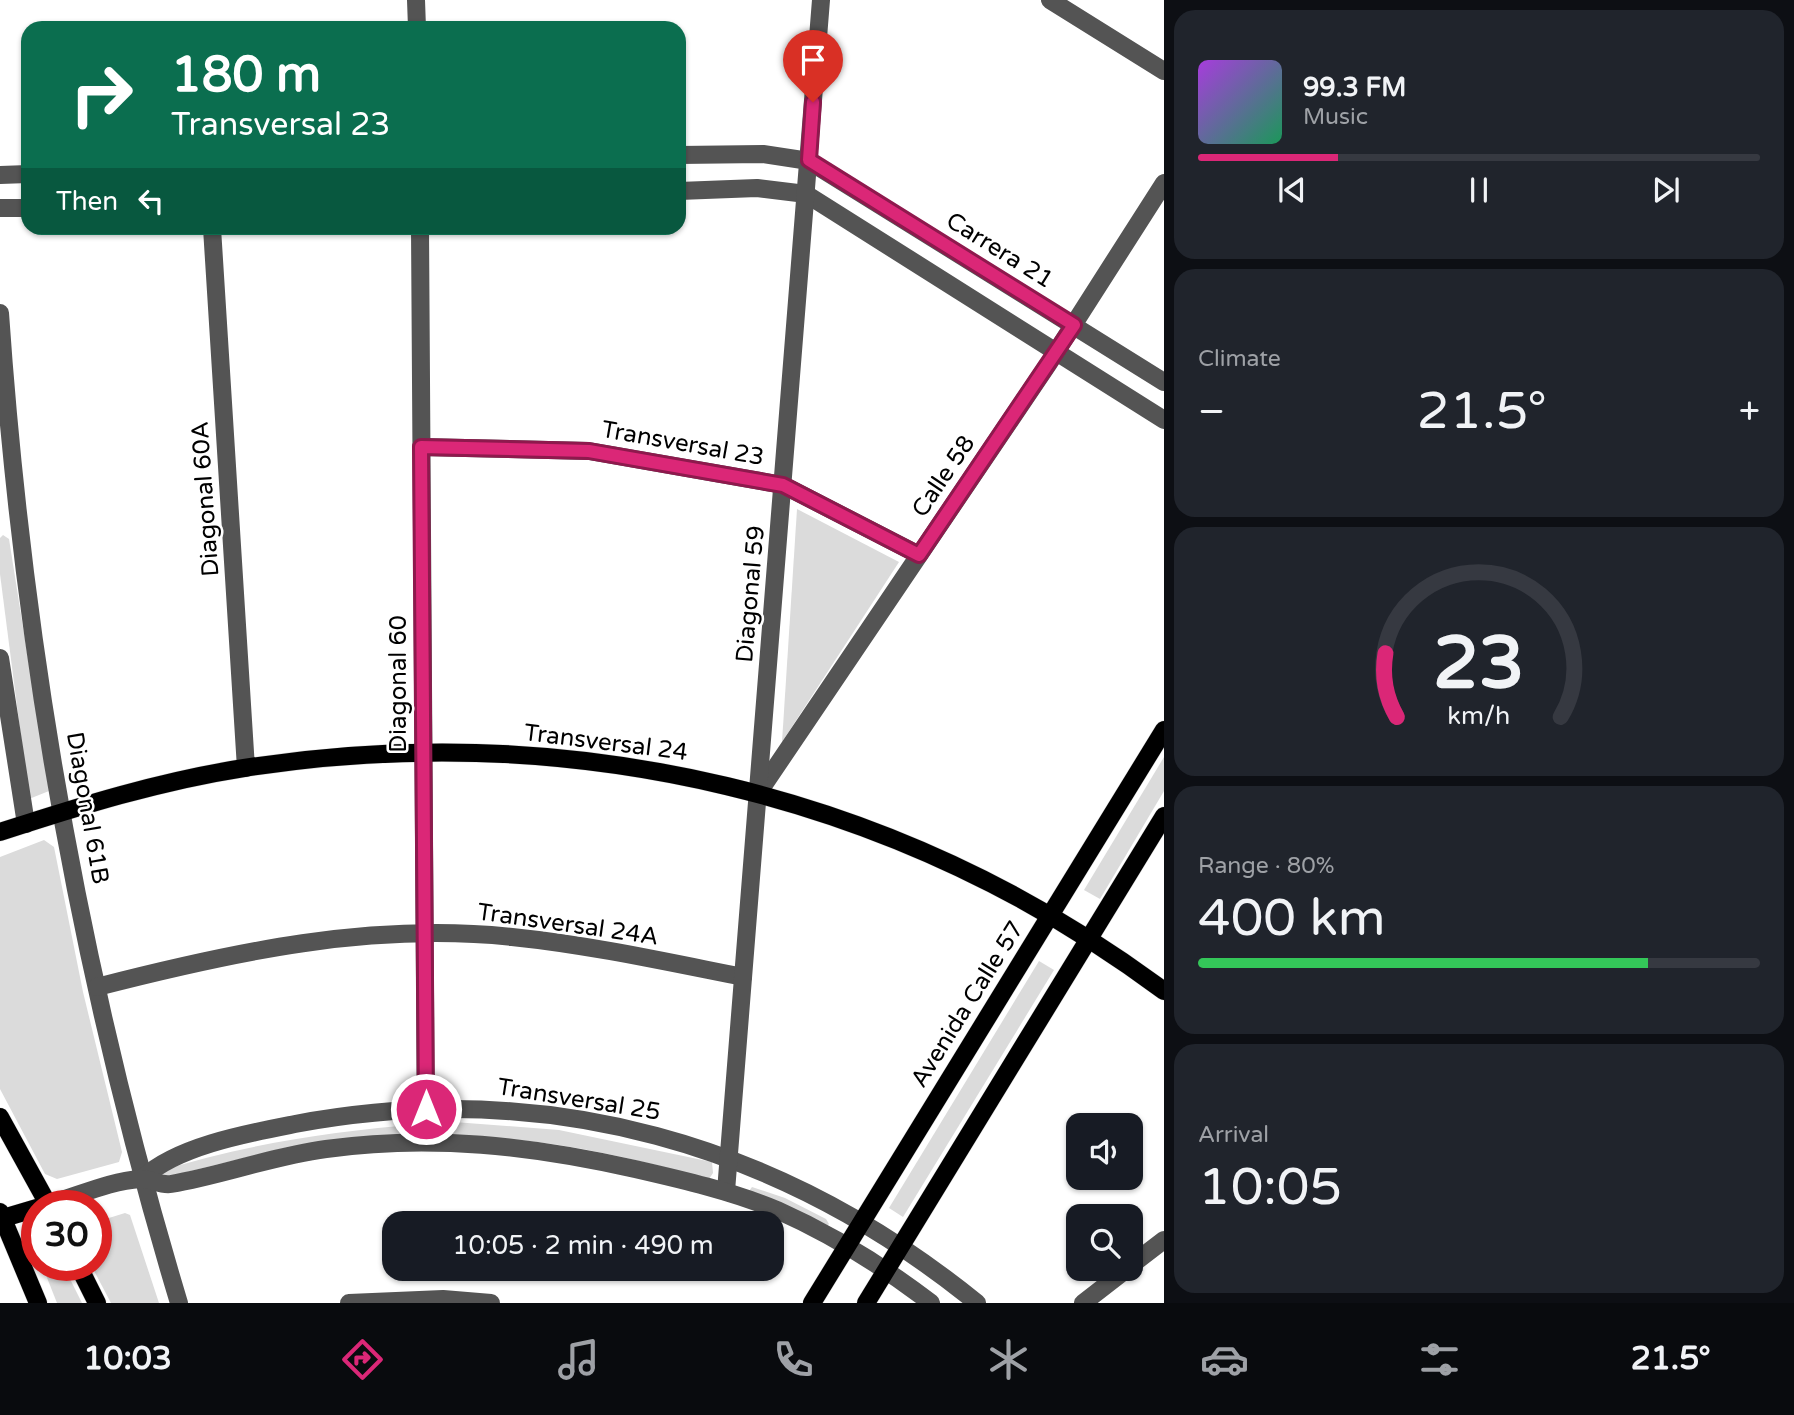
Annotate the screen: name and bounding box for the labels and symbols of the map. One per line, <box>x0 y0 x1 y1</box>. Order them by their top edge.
pin <box>783 30 843 102</box>
street label: Carrera 21 <box>941 206 1059 295</box>
street label: Transversal 23 <box>599 415 766 472</box>
street label: Diagonal 60A <box>186 420 225 577</box>
street label: Calle 58 <box>906 430 981 523</box>
street label: Diagonal 59 <box>730 524 771 664</box>
street label: Diagonal 60 <box>384 615 413 753</box>
street label: Transversal 24 <box>522 718 689 767</box>
street label: Diagonal 61B <box>60 730 115 886</box>
street label: Transversal 24A <box>476 897 660 952</box>
street label: Avenida Calle 57 <box>905 916 1030 1093</box>
position arrow <box>389 1072 463 1146</box>
street label: Transversal 25 <box>495 1072 662 1127</box>
speed limit sign: 30 <box>21 1190 112 1281</box>

